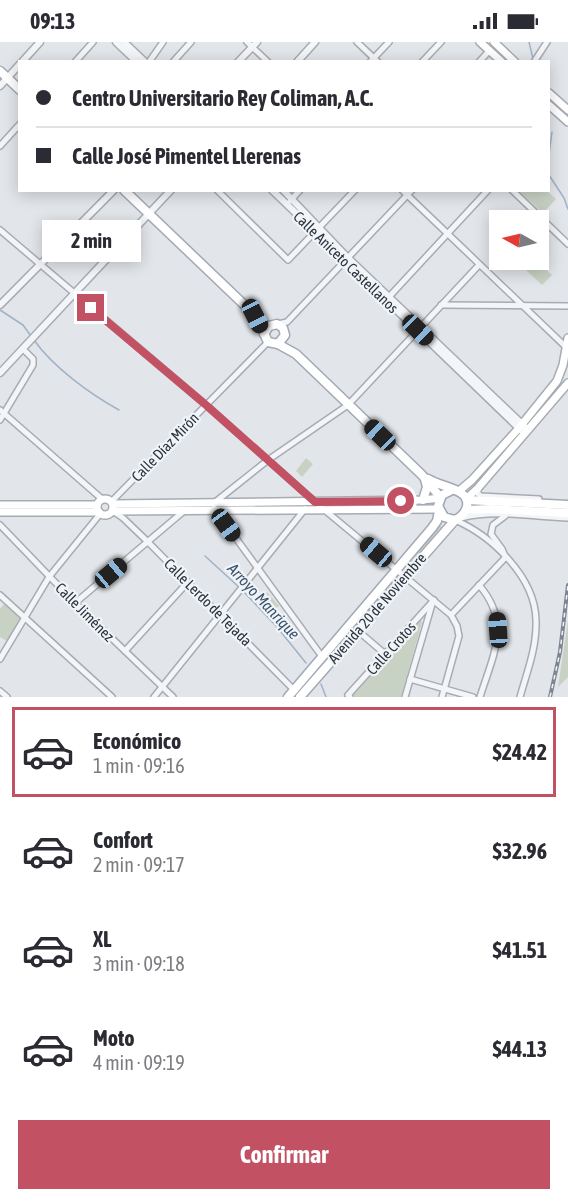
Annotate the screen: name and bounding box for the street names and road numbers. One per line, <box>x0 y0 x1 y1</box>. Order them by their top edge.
street label: Calle Aniceto Castellanos <box>290 208 402 316</box>
street label: Calle Díaz Mirón <box>128 409 202 485</box>
street label: Avenida 20 de Noviembre <box>324 549 430 667</box>
street label: Calle Lerdo de Tejada <box>161 555 255 649</box>
street label: Calle Jiménez <box>52 579 118 645</box>
street label: Calle Crotos <box>363 618 419 678</box>

